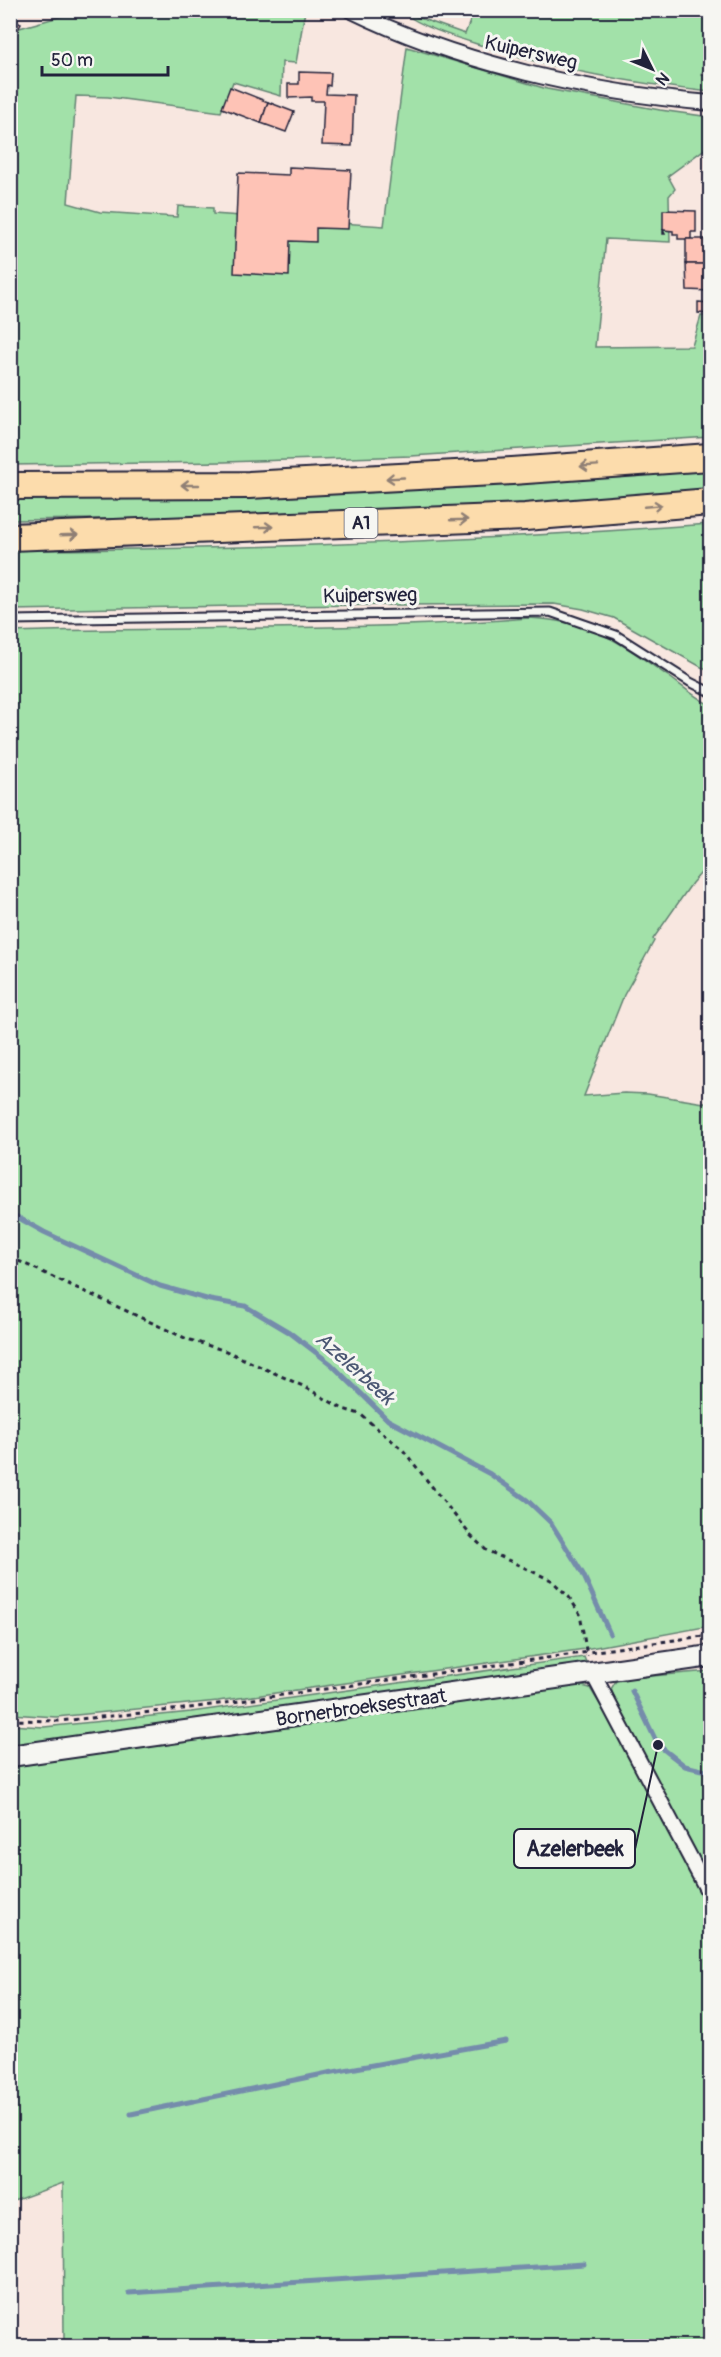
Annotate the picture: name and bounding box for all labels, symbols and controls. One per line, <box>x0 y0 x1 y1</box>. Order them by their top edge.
street label: Kuipersweg <box>482 30 580 75</box>
scale bar <box>42 39 168 77</box>
north arrow <box>622 39 682 99</box>
text: 50 m <box>51 49 93 72</box>
text: N <box>651 68 673 89</box>
one-way arrow <box>580 460 600 471</box>
one-way arrow <box>385 472 405 483</box>
one-way arrow <box>181 479 201 491</box>
one-way arrow <box>643 501 663 512</box>
road number: A1 <box>344 508 378 538</box>
one-way arrow <box>448 514 468 525</box>
one-way arrow <box>253 522 273 533</box>
one-way arrow <box>58 529 78 540</box>
street label: Kuipersweg <box>323 582 417 609</box>
water label: Azelerbeek <box>309 1326 402 1412</box>
street label: Bornerbroeksestraat <box>274 1683 449 1732</box>
callout: Azelerbeek <box>514 1829 635 1868</box>
text: Azelerbeek <box>526 1836 624 1863</box>

